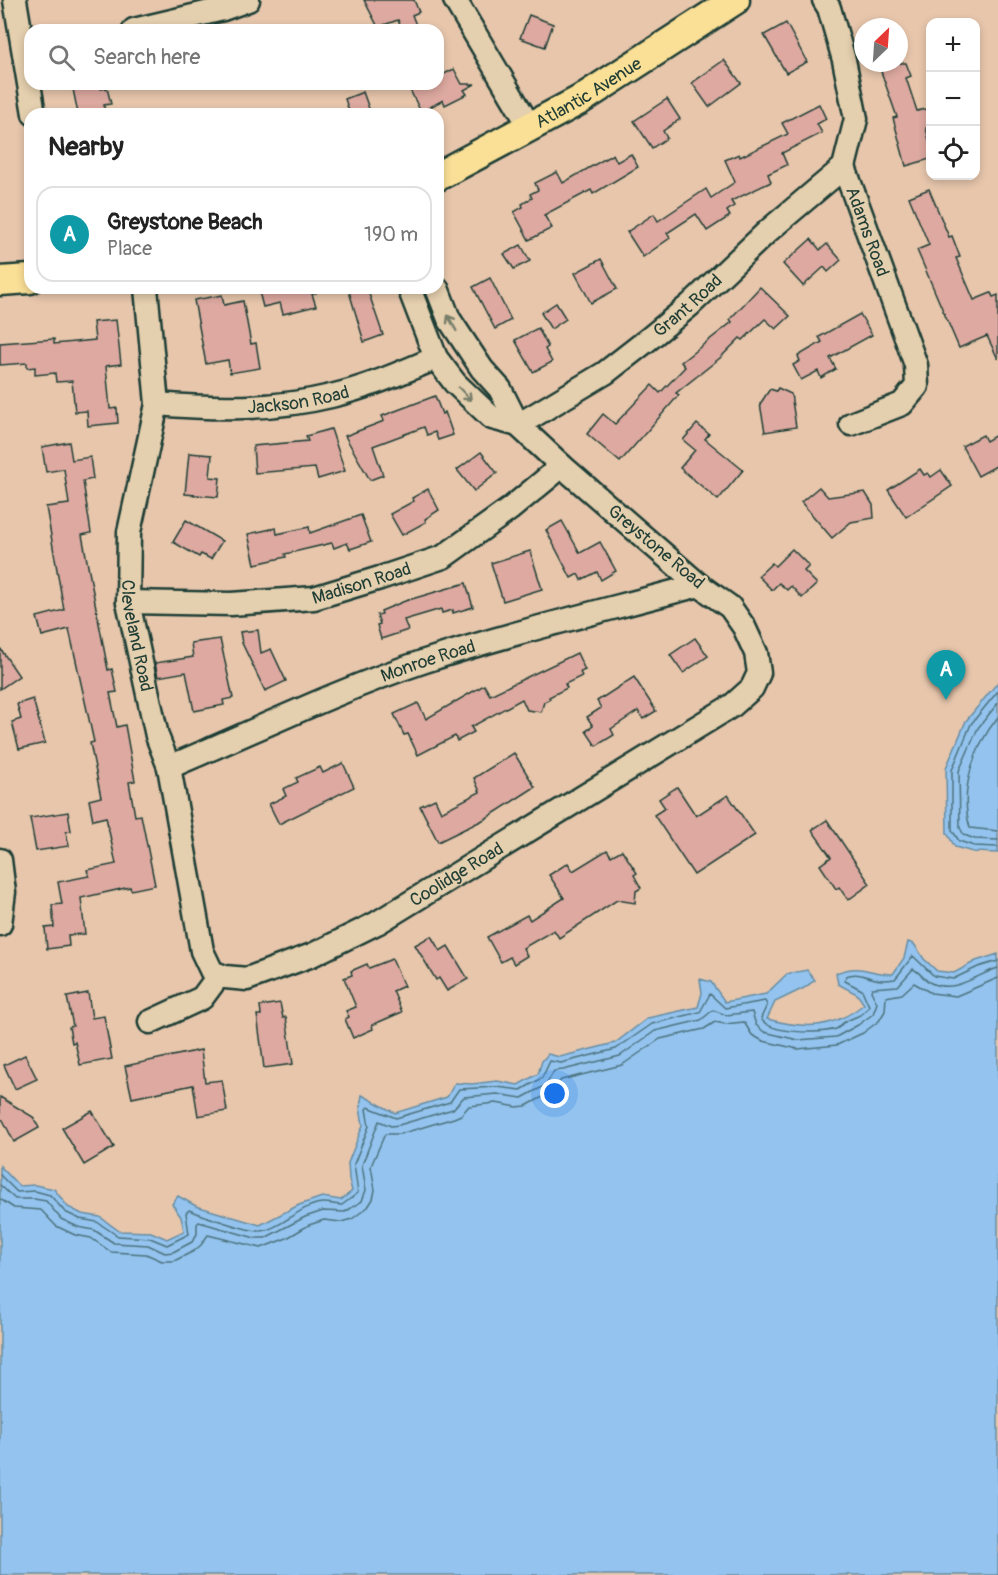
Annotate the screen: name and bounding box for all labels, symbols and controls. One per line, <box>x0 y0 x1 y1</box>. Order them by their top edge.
north arrow <box>854 18 908 72</box>
map controls <box>926 18 980 180</box>
button: + <box>926 18 980 72</box>
search box <box>24 24 444 90</box>
icon: search <box>45 41 78 74</box>
text: Search here <box>93 43 200 71</box>
street label: Atlantic Avenue <box>531 52 646 133</box>
button: − <box>926 72 980 126</box>
button: locate <box>926 126 980 180</box>
text: Nearby <box>48 131 124 163</box>
street label: Adams Road <box>841 184 894 280</box>
text: Greystone Beach <box>107 208 263 236</box>
text: A <box>63 222 76 247</box>
text: 190 m <box>364 222 418 247</box>
text: Place <box>107 236 152 261</box>
street label: Grant Road <box>648 269 727 342</box>
one-way arrow <box>446 315 457 333</box>
street label: Jackson Road <box>247 380 352 419</box>
one-way arrow <box>458 386 473 401</box>
street label: Greystone Road <box>603 500 709 594</box>
street label: Madison Road <box>309 557 414 609</box>
street label: Cleveland Road <box>116 579 159 694</box>
street label: Monroe Road <box>377 635 478 687</box>
pin: A <box>926 650 966 700</box>
street label: Coolidge Road <box>405 837 508 912</box>
your location <box>540 1079 569 1108</box>

